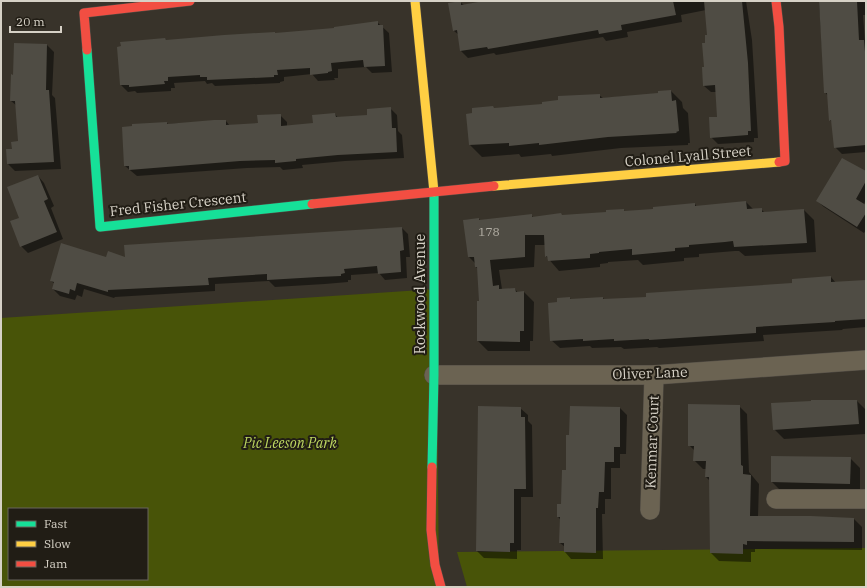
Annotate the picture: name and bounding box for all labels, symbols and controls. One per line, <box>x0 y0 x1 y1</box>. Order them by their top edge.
scale bar <box>10 8 61 34</box>
text: 20 m <box>16 14 45 29</box>
street label: Colonel Lyall Street <box>624 142 752 170</box>
street label: Fred Fisher Crescent <box>109 188 247 220</box>
house number: 178 <box>478 224 500 239</box>
street label: Rockwood Avenue <box>411 234 429 354</box>
street label: Oliver Lane <box>612 363 688 383</box>
street label: Kenmar Court <box>641 395 663 489</box>
park label: Pic Leeson Park <box>242 434 337 452</box>
legend <box>8 508 148 580</box>
text: Fast <box>44 516 68 531</box>
text: Slow <box>44 536 71 551</box>
text: Jam <box>44 556 68 571</box>

